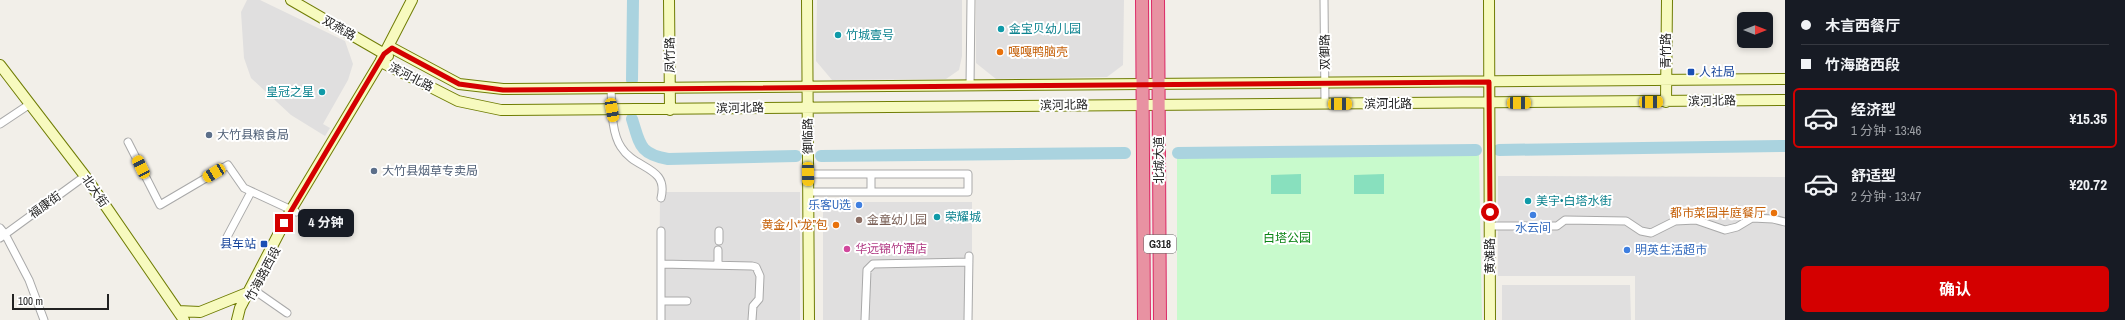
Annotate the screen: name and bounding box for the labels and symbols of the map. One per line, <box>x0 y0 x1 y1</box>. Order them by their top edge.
street label: 双燕路 <box>319 12 359 44</box>
north arrow <box>1737 12 1773 48</box>
place label: 金宝贝幼儿园 <box>1009 21 1081 37</box>
marker: 金宝贝幼儿园 <box>996 24 1006 34</box>
place label: 竹城壹号 <box>846 27 894 43</box>
marker: 竹城壹号 <box>833 30 843 40</box>
street label: 青竹路 <box>1658 33 1674 69</box>
street label: 双御路 <box>1317 34 1333 70</box>
street label: 凤竹路 <box>662 37 678 73</box>
place label: 嘎嘎鸭脑壳 <box>1008 44 1068 60</box>
marker: 嘎嘎鸭脑壳 <box>995 47 1005 57</box>
street label: 滨河北路 <box>386 59 436 95</box>
place label: 人社局 <box>1699 64 1735 80</box>
marker: 人社局 <box>1686 67 1696 77</box>
place label: 皇冠之星 <box>266 84 314 100</box>
marker: 皇冠之星 <box>317 87 327 97</box>
street label: 滨河北路 <box>1688 93 1736 109</box>
street label: 滨河北路 <box>1364 96 1412 112</box>
car <box>1639 96 1663 108</box>
car <box>604 97 620 123</box>
street label: 滨河北路 <box>1040 97 1088 113</box>
car <box>1507 97 1531 109</box>
car <box>1328 98 1352 110</box>
street label: 滨河北路 <box>716 100 764 116</box>
street label: 御临路 <box>800 118 816 154</box>
place label: 大竹县粮食局 <box>217 127 289 143</box>
marker: 大竹县粮食局 <box>204 130 214 140</box>
street label: 北城大道 <box>1151 136 1167 184</box>
car <box>130 154 152 180</box>
car <box>201 162 227 184</box>
car <box>802 162 814 186</box>
place label: 大竹县烟草专卖局 <box>382 163 478 179</box>
marker: 大竹县烟草专卖局 <box>369 166 379 176</box>
street label: 北大街 <box>78 172 112 210</box>
street label: 福康街 <box>26 188 64 222</box>
place label: 美宇•白塔水街 <box>1536 193 1611 209</box>
marker: 美宇•白塔水街 <box>1523 196 1533 206</box>
place label: 乐客U选 <box>808 197 851 213</box>
marker: 乐客U选 <box>854 200 864 210</box>
route start <box>1481 203 1499 221</box>
place label: 都市菜园半庭餐厅 <box>1670 205 1766 221</box>
marker: 都市菜园半庭餐厅 <box>1769 208 1779 218</box>
callout: 4 分钟 <box>298 209 354 237</box>
place label: 荣耀城 <box>945 209 981 225</box>
marker: 水云间 <box>1528 210 1538 220</box>
place label: 金童幼儿园 <box>867 212 927 228</box>
marker: 荣耀城 <box>932 212 942 222</box>
route end <box>275 214 293 232</box>
marker: 金童幼儿园 <box>854 215 864 225</box>
place label: 黄金小“龙”包 <box>761 217 828 233</box>
marker: 黄金小“龙”包 <box>831 220 841 230</box>
place label: 水云间 <box>1515 220 1551 236</box>
park label: 白塔公园 <box>1263 230 1311 246</box>
road number: G318 <box>1144 235 1176 253</box>
place label: 县车站 <box>220 236 256 252</box>
street label: 黄滩路 <box>1482 238 1498 274</box>
marker: 县车站 <box>259 239 269 249</box>
place label: 华远锦竹酒店 <box>855 241 927 257</box>
place label: 明英生活超市 <box>1635 242 1707 258</box>
street label: 竹海路西段 <box>242 244 284 304</box>
marker: 华远锦竹酒店 <box>842 244 852 254</box>
marker: 明英生活超市 <box>1622 245 1632 255</box>
scale bar <box>12 292 109 311</box>

